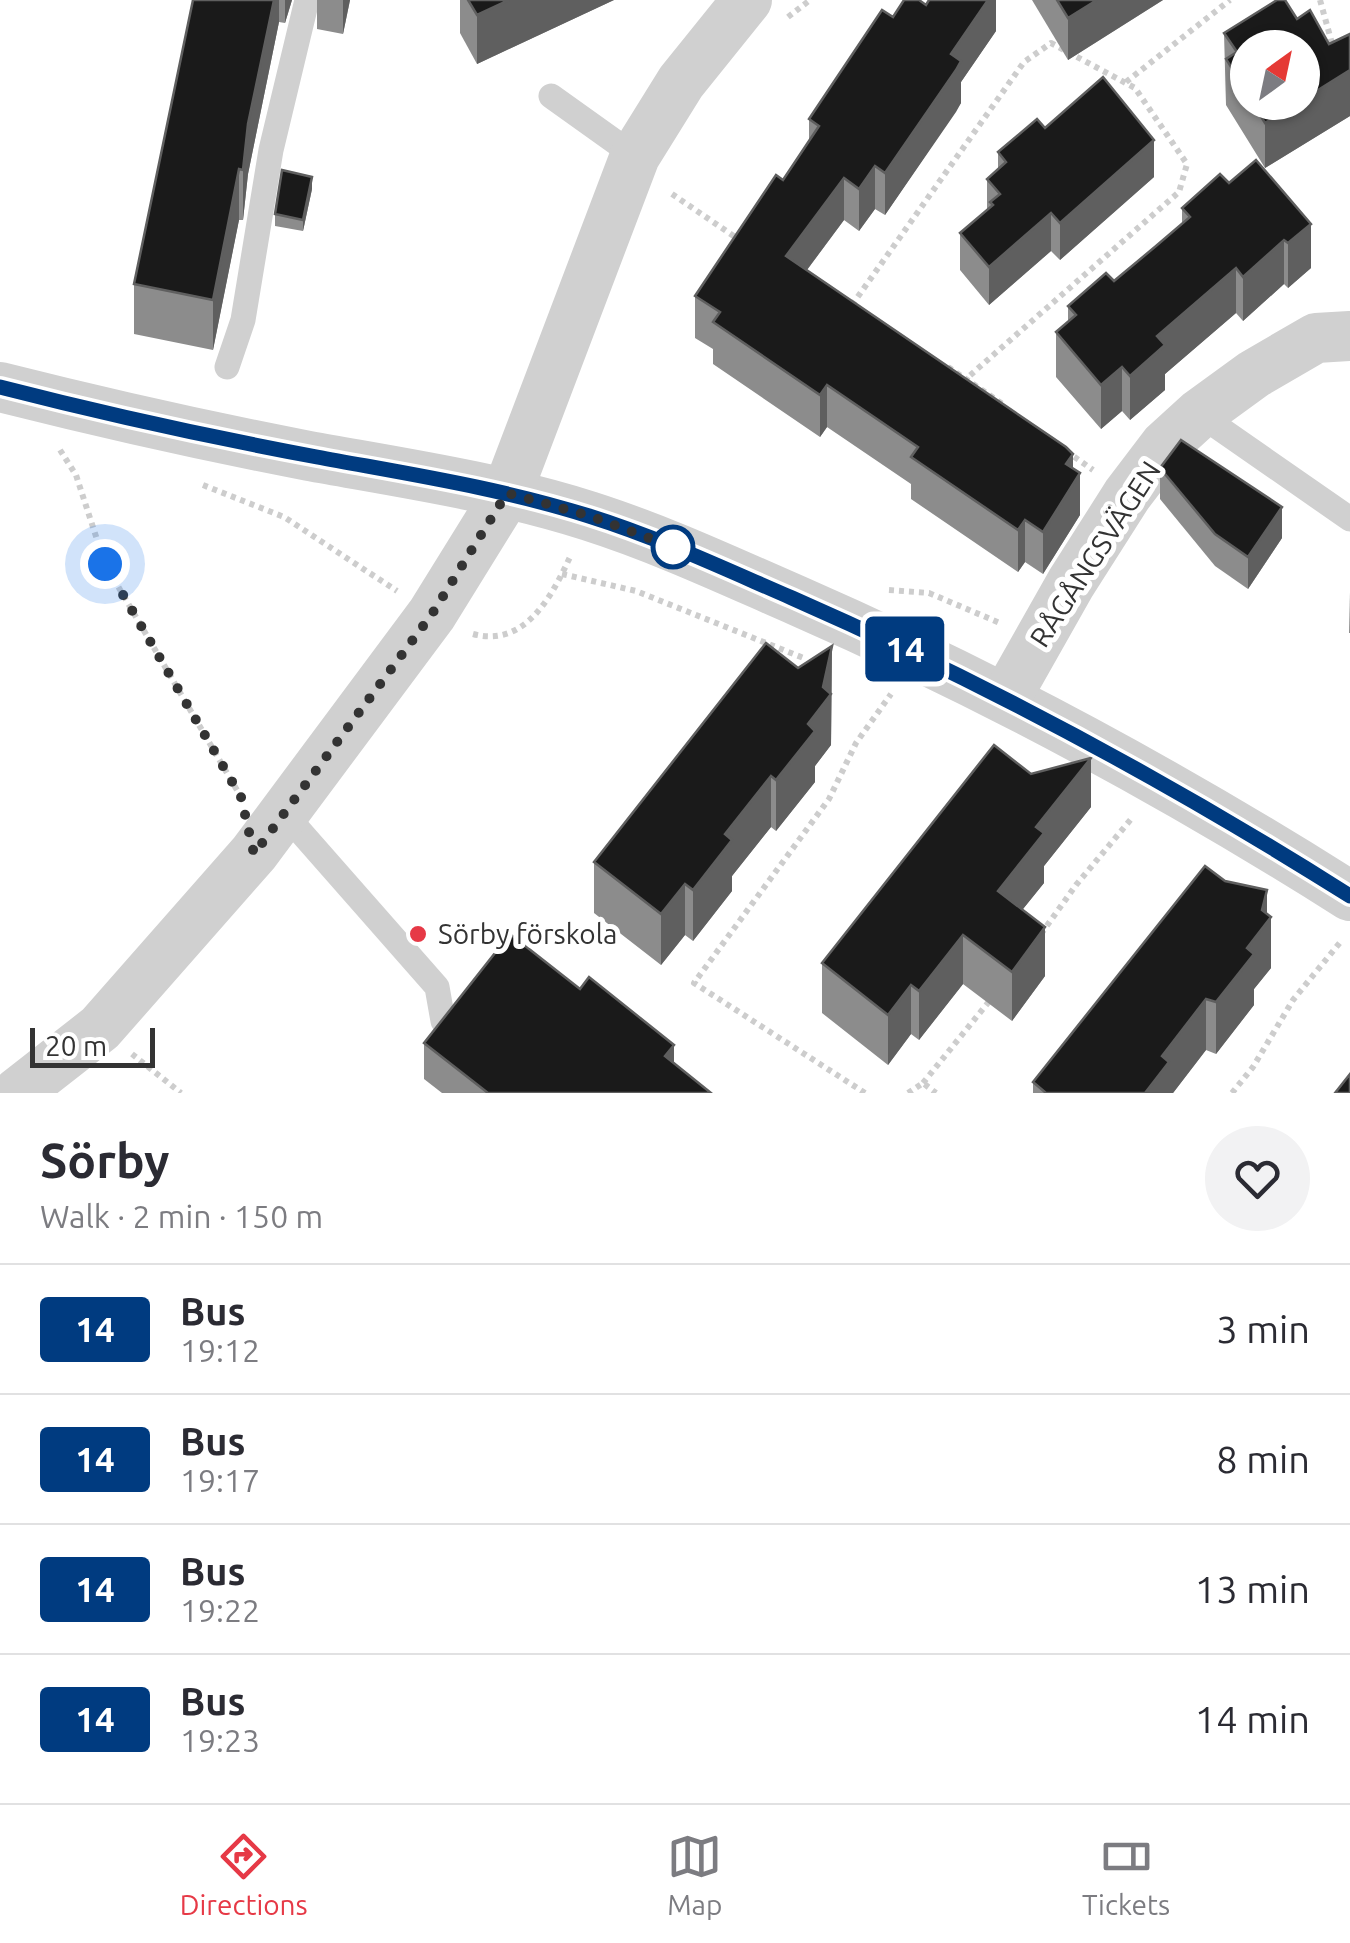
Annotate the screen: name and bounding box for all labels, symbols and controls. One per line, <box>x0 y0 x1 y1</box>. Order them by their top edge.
north arrow <box>1230 30 1320 120</box>
map controls <box>1230 30 1320 120</box>
street label: RÅGÅNGSVÄGEN <box>1023 455 1166 652</box>
unlabelled marker <box>652 526 694 568</box>
your location <box>80 539 130 589</box>
line badge: 14 <box>860 616 950 682</box>
text: 14 <box>885 629 925 669</box>
place label: Sörby förskola <box>438 918 617 949</box>
marker: Sörby förskola <box>407 923 429 945</box>
scale bar <box>30 1023 155 1068</box>
text: 20 m <box>45 1030 107 1061</box>
button: heart <box>1205 1126 1310 1231</box>
text: Sörby <box>40 1133 170 1187</box>
text: Walk · 2 min · 150 m <box>40 1198 323 1234</box>
text: Bus <box>180 1290 245 1332</box>
text: 3 min <box>1216 1308 1310 1350</box>
text: 14 <box>75 1309 115 1349</box>
text: 19:12 <box>180 1332 260 1368</box>
text: Bus <box>180 1420 245 1462</box>
text: 8 min <box>1216 1438 1310 1480</box>
text: 14 <box>75 1439 115 1479</box>
text: 19:17 <box>180 1462 260 1498</box>
text: Bus <box>180 1550 245 1592</box>
text: 13 min <box>1195 1568 1310 1610</box>
text: 14 <box>75 1569 115 1609</box>
text: 19:22 <box>180 1592 260 1628</box>
text: Bus <box>180 1680 245 1722</box>
text: 14 min <box>1195 1698 1310 1740</box>
text: 14 <box>75 1699 115 1739</box>
text: 19:23 <box>180 1722 260 1758</box>
tab: Directions <box>180 1829 308 1920</box>
tab: Map <box>667 1829 722 1920</box>
tab: Tickets <box>1082 1829 1170 1920</box>

